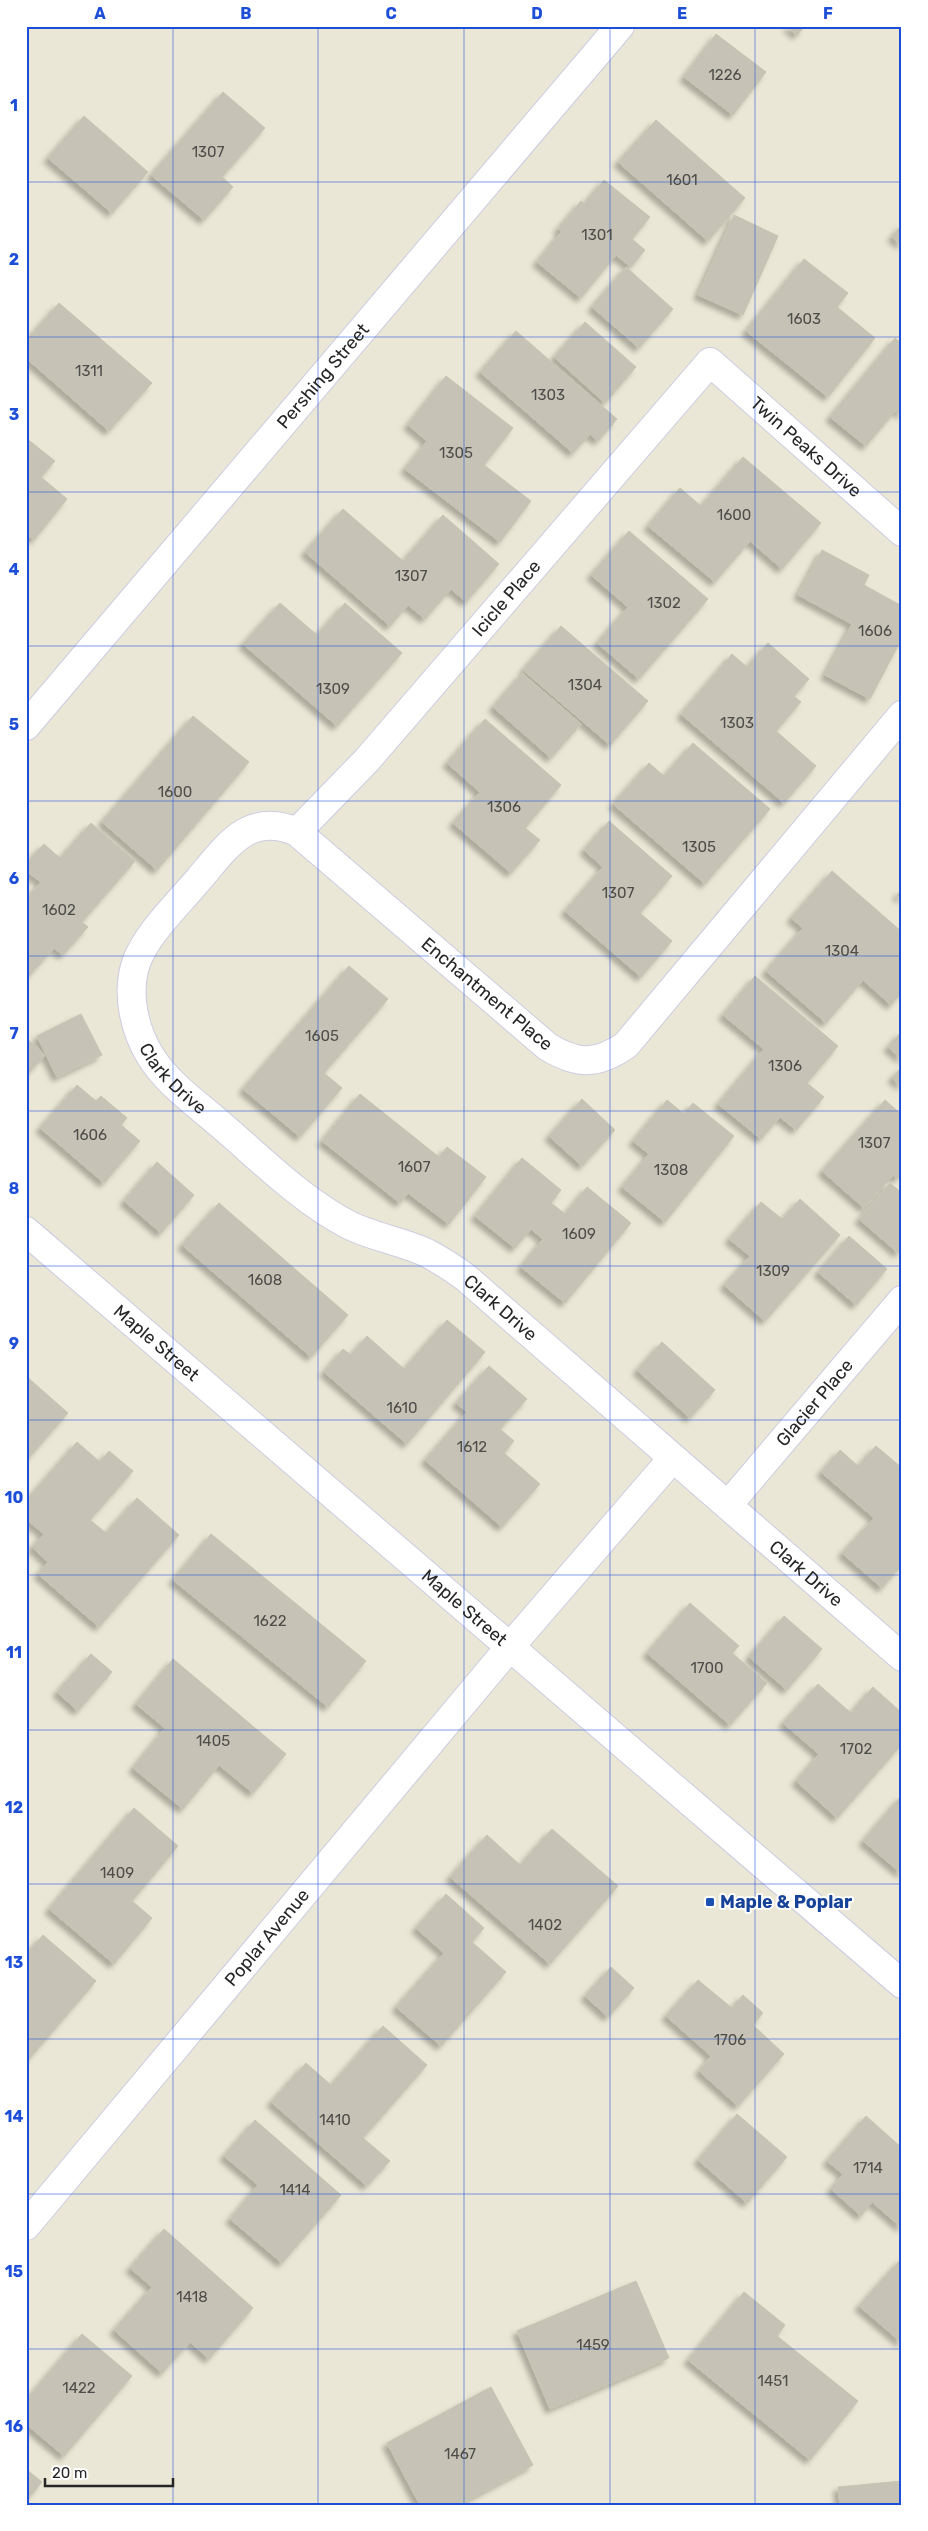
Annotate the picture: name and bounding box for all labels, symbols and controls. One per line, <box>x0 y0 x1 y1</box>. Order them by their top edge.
text: A <box>94 4 106 23</box>
text: B <box>240 4 252 23</box>
text: C <box>385 4 397 23</box>
text: D <box>531 4 543 23</box>
text: E <box>677 4 687 23</box>
text: F <box>823 4 833 23</box>
house number: 1226 <box>708 66 742 84</box>
text: 1 <box>10 96 18 115</box>
house number: 1307 <box>192 143 225 161</box>
house number: 1601 <box>666 171 698 189</box>
house number: 1301 <box>581 226 613 244</box>
text: 2 <box>9 250 19 269</box>
house number: 1603 <box>787 310 821 328</box>
street label: Pershing Street <box>272 319 374 433</box>
house number: 1311 <box>75 362 103 380</box>
house number: 1303 <box>531 386 565 404</box>
street label: Twin Peaks Drive <box>746 392 866 502</box>
text: 3 <box>9 405 19 424</box>
house number: 1305 <box>439 444 473 462</box>
house number: 1600 <box>717 506 751 524</box>
street label: Icicle Place <box>467 555 545 641</box>
text: 4 <box>9 560 20 579</box>
house number: 1307 <box>395 567 428 585</box>
house number: 1302 <box>647 594 681 612</box>
house number: 1606 <box>858 622 892 640</box>
house number: 1304 <box>568 676 602 694</box>
house number: 1309 <box>316 680 350 698</box>
house number: 1303 <box>720 714 754 732</box>
text: 5 <box>9 715 19 734</box>
house number: 1600 <box>158 783 192 801</box>
house number: 1306 <box>487 798 521 816</box>
house number: 1305 <box>682 838 716 856</box>
text: 6 <box>9 869 19 888</box>
house number: 1307 <box>602 884 635 902</box>
house number: 1602 <box>42 901 76 919</box>
street label: Enchantment Place <box>417 933 557 1055</box>
house number: 1304 <box>825 942 859 960</box>
text: 7 <box>9 1024 19 1043</box>
house number: 1605 <box>305 1027 339 1045</box>
street label: Clark Drive <box>134 1039 211 1119</box>
house number: 1306 <box>768 1057 802 1075</box>
house number: 1606 <box>73 1126 107 1144</box>
house number: 1307 <box>858 1134 891 1152</box>
house number: 1607 <box>398 1158 431 1176</box>
house number: 1308 <box>654 1161 688 1179</box>
text: 8 <box>9 1179 20 1198</box>
house number: 1609 <box>562 1225 596 1243</box>
house number: 1309 <box>756 1262 790 1280</box>
street label: Clark Drive <box>459 1270 542 1346</box>
house number: 1608 <box>248 1271 282 1289</box>
street label: Maple Street <box>109 1300 204 1386</box>
text: 9 <box>9 1334 19 1353</box>
street label: Glacier Place <box>771 1355 858 1451</box>
house number: 1610 <box>386 1399 418 1417</box>
house number: 1612 <box>457 1438 487 1456</box>
text: 10 <box>5 1488 24 1507</box>
street label: Clark Drive <box>765 1536 847 1611</box>
street label: Maple Street <box>417 1565 512 1651</box>
house number: 1622 <box>253 1612 287 1630</box>
text: 11 <box>6 1643 22 1662</box>
house number: 1700 <box>690 1659 724 1677</box>
house number: 1405 <box>196 1732 230 1750</box>
house number: 1702 <box>840 1740 872 1758</box>
text: 12 <box>5 1798 23 1817</box>
house number: 1409 <box>100 1864 134 1882</box>
street label: Poplar Avenue <box>220 1884 314 1991</box>
place label: Maple & Poplar <box>720 1891 852 1913</box>
marker: Maple & Poplar <box>704 1896 716 1908</box>
house number: 1402 <box>528 1916 562 1934</box>
text: 13 <box>5 1953 23 1972</box>
house number: 1706 <box>714 2031 746 2049</box>
text: 14 <box>5 2107 24 2126</box>
house number: 1410 <box>319 2111 351 2129</box>
house number: 1714 <box>853 2159 883 2177</box>
house number: 1414 <box>279 2181 311 2199</box>
text: 15 <box>5 2262 23 2281</box>
house number: 1418 <box>176 2288 208 2306</box>
house number: 1459 <box>576 2336 610 2354</box>
house number: 1451 <box>758 2372 788 2390</box>
house number: 1422 <box>62 2379 96 2397</box>
text: 16 <box>5 2417 23 2436</box>
house number: 1467 <box>444 2445 476 2463</box>
scale bar <box>45 2456 172 2488</box>
text: 20 m <box>52 2464 87 2482</box>

